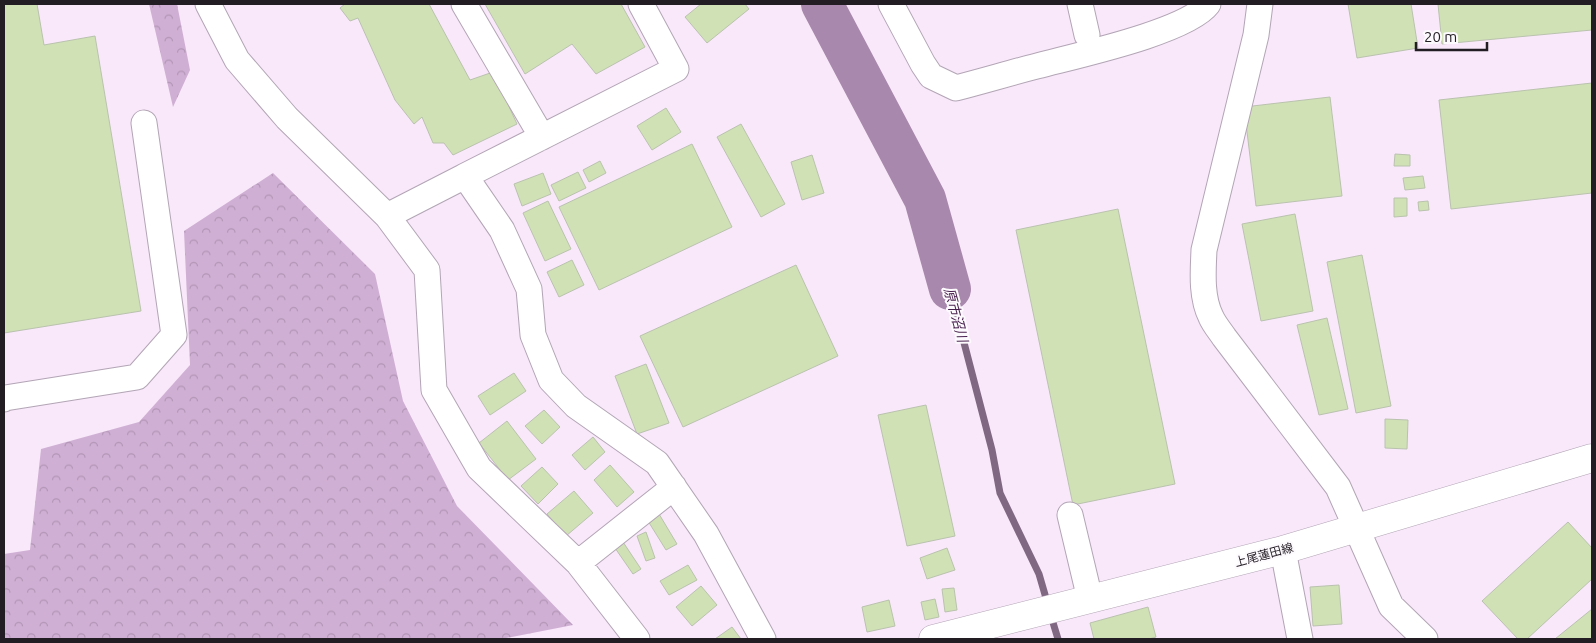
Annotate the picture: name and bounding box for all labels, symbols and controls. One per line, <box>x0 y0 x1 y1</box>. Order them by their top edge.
scale bar <box>1416 20 1487 52</box>
text: 20 m <box>1424 28 1457 45</box>
water label: 原市沼川 <box>941 286 971 346</box>
street label: 上尾蓮田線 <box>1233 540 1295 569</box>

